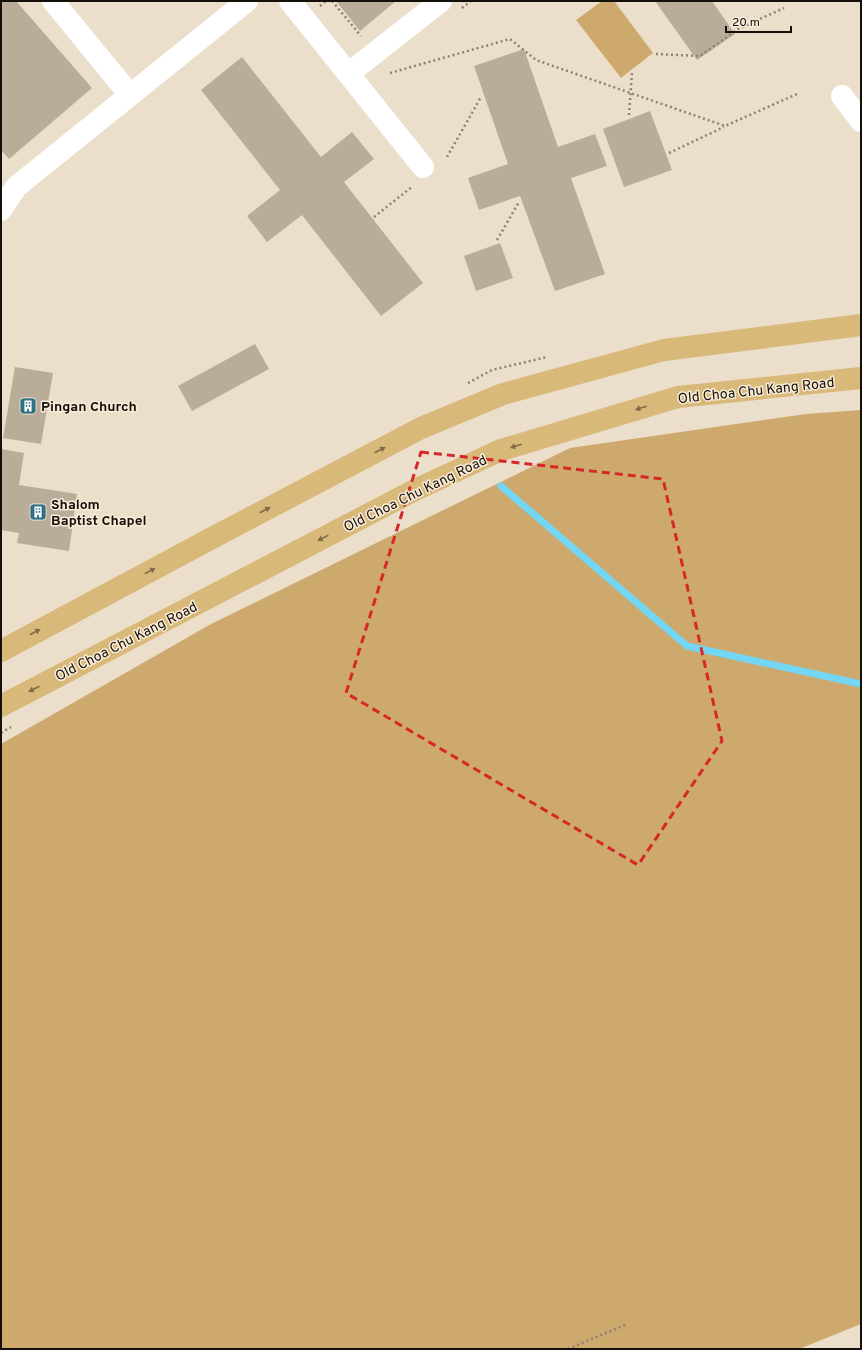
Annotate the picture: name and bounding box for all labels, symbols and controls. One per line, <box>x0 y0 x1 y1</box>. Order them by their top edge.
scale bar <box>726 8 791 34</box>
text: 20 m <box>732 15 760 31</box>
street label: Old Choa Chu Kang Road <box>677 375 835 408</box>
building icon: Pingan Church <box>18 396 38 416</box>
place label: Pingan Church <box>41 399 137 416</box>
one-way arrow <box>634 405 646 411</box>
one-way arrow <box>510 443 522 449</box>
one-way arrow <box>374 446 386 453</box>
street label: Old Choa Chu Kang Road <box>341 452 490 536</box>
place label: Shalom Baptist Chapel <box>51 497 147 530</box>
building icon: Shalom Baptist Chapel <box>28 502 48 522</box>
one-way arrow <box>259 507 271 513</box>
one-way arrow <box>318 535 329 542</box>
one-way arrow <box>144 568 156 574</box>
street label: Old Choa Chu Kang Road <box>53 599 201 686</box>
one-way arrow <box>30 629 41 636</box>
one-way arrow <box>28 685 40 692</box>

